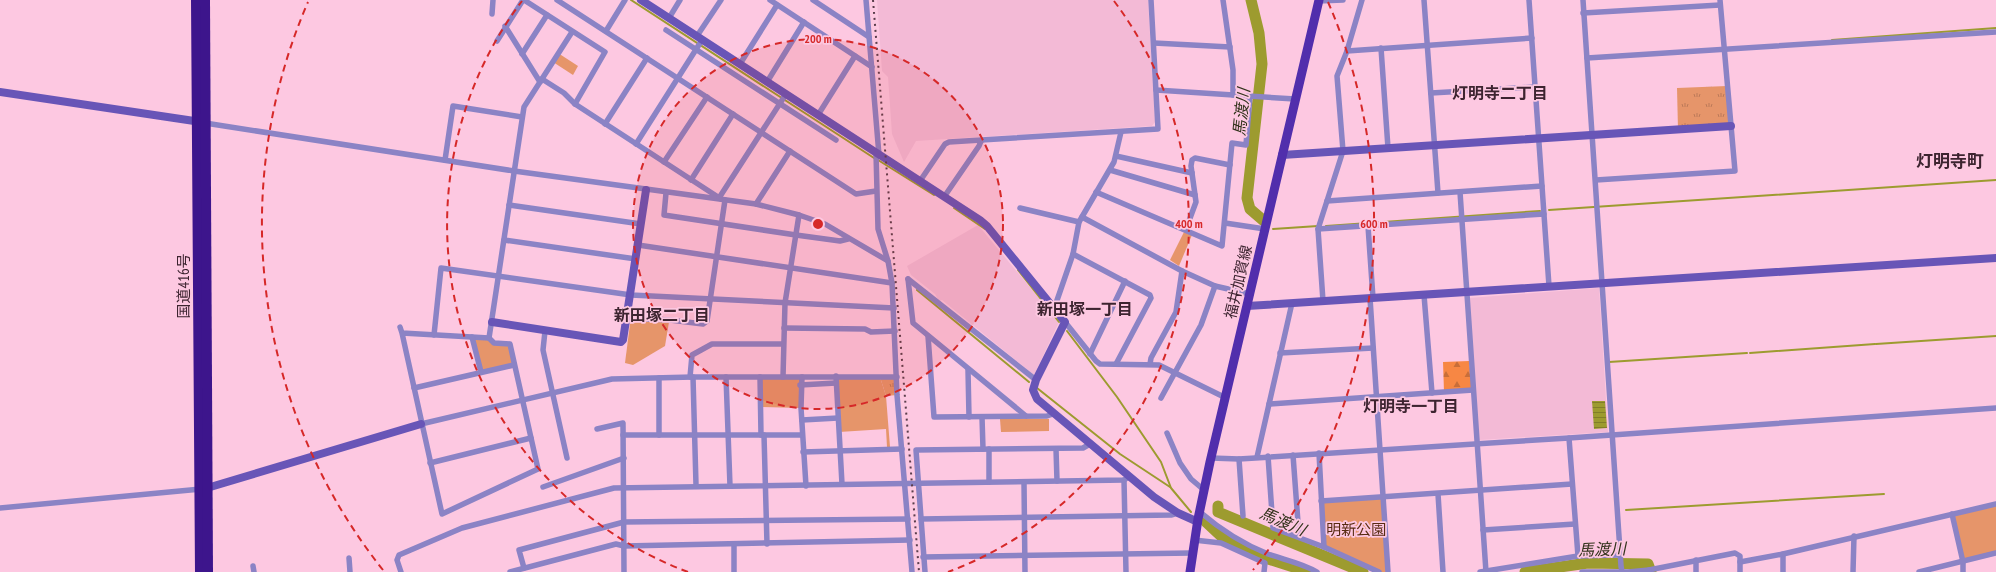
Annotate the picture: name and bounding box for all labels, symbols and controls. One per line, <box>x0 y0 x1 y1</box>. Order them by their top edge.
text: 200 m <box>804 31 832 46</box>
district label: 灯明寺二丁目 <box>1452 83 1548 103</box>
water label: 馬渡川 <box>1229 85 1254 137</box>
district label: 灯明寺町 <box>1916 150 1984 172</box>
text: 400 m <box>1175 216 1203 231</box>
text: 600 m <box>1360 216 1388 231</box>
centre of rings <box>811 217 825 231</box>
street label: 福井加賀線 <box>1220 243 1256 321</box>
street label: 国道416号 <box>174 253 193 319</box>
district label: 新田塚一丁目 <box>1037 299 1133 319</box>
district label: 新田塚二丁目 <box>614 305 710 325</box>
district label: 灯明寺一丁目 <box>1363 396 1459 416</box>
water label: 馬渡川 <box>1257 502 1311 540</box>
park label: 明新公園 <box>1326 520 1386 539</box>
water label: 馬渡川 <box>1578 538 1628 560</box>

